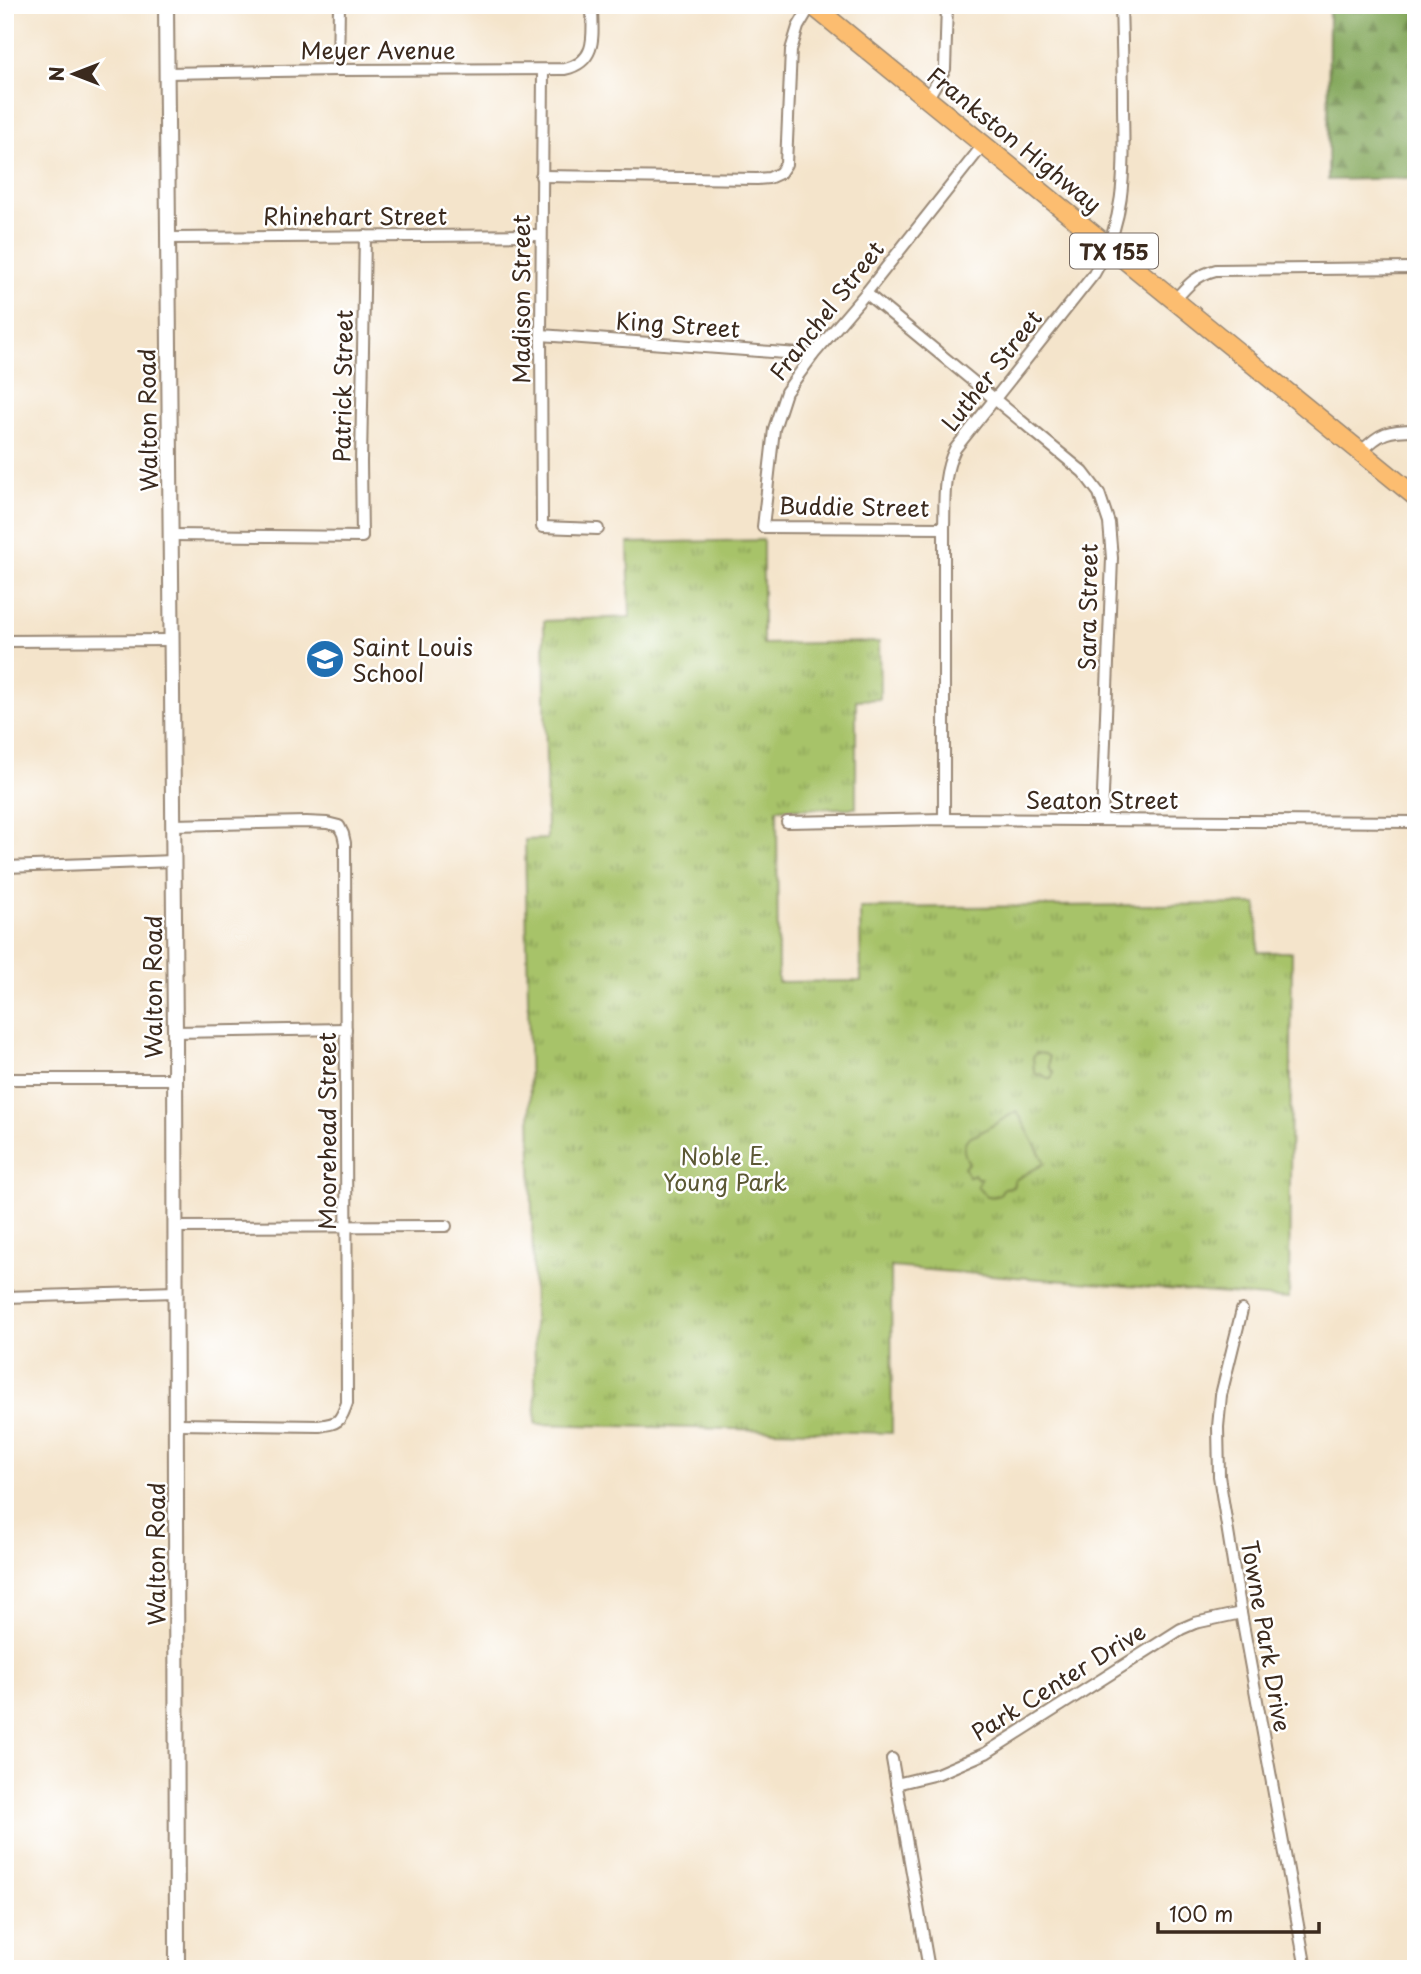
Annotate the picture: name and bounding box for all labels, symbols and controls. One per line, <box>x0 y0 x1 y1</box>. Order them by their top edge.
street label: Meyer Avenue <box>300 32 456 67</box>
north arrow <box>38 38 108 108</box>
street label: Frankston Highway <box>920 57 1110 221</box>
text: N <box>42 66 70 82</box>
street label: Rhinehart Street <box>263 198 447 233</box>
street label: Madison Street <box>503 214 538 384</box>
street label: Franchel Street <box>760 233 892 387</box>
road number: TX 155 <box>1070 233 1158 268</box>
street label: King Street <box>615 302 741 346</box>
street label: Luther Street <box>932 302 1050 438</box>
street label: Patrick Street <box>323 309 361 463</box>
street label: Walton Road <box>128 348 166 492</box>
street label: Buddie Street <box>778 487 930 525</box>
street label: Sara Street <box>1068 543 1106 671</box>
place label: Saint Louis School <box>352 629 473 690</box>
school or university icon: Saint Louis School <box>304 638 346 680</box>
street label: Seaton Street <box>1026 782 1178 817</box>
street label: Walton Road <box>135 915 170 1059</box>
street label: Moorehead Street <box>309 1032 344 1230</box>
park label: Noble E. Young Park <box>663 1138 787 1199</box>
street label: Walton Road <box>138 1482 173 1626</box>
street label: Towne Park Drive <box>1233 1538 1301 1734</box>
street label: Park Center Drive <box>964 1613 1152 1749</box>
scale bar <box>1158 1890 1320 1934</box>
text: 100 m <box>1169 1897 1233 1929</box>

